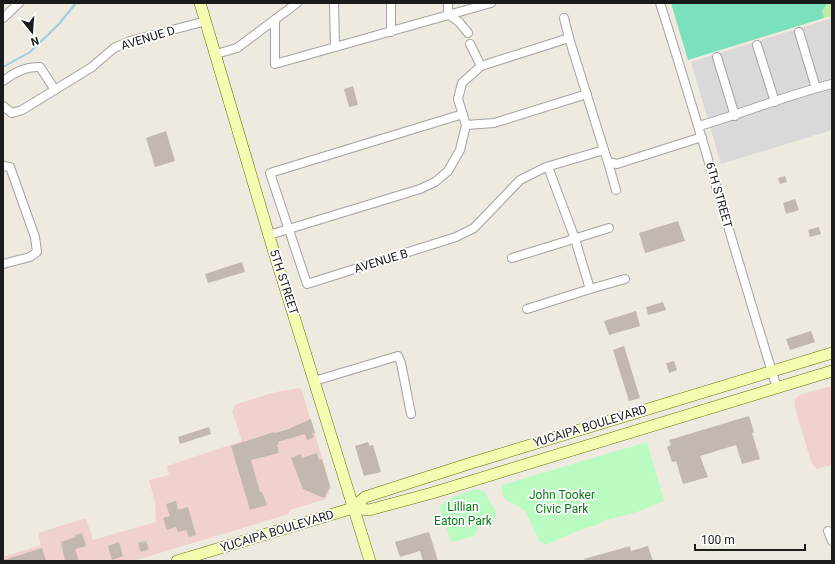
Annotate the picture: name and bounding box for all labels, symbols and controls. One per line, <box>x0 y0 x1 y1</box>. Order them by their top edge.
north arrow <box>12 12 52 52</box>
street label: AVENUE D <box>119 23 177 53</box>
text: N <box>29 34 40 49</box>
street label: 6TH STREET <box>703 160 735 230</box>
street label: AVENUE B <box>352 246 410 276</box>
street label: 5TH STREET <box>267 247 301 317</box>
street label: YUCAIPA BOULEVARD <box>532 402 649 450</box>
park label: John Tooker Civic Park <box>529 488 595 516</box>
park label: Lillian Eaton Park <box>434 500 493 528</box>
street label: YUCAIPA BOULEVARD <box>219 507 336 555</box>
scale bar <box>695 526 805 552</box>
text: 100 m <box>701 533 735 547</box>

